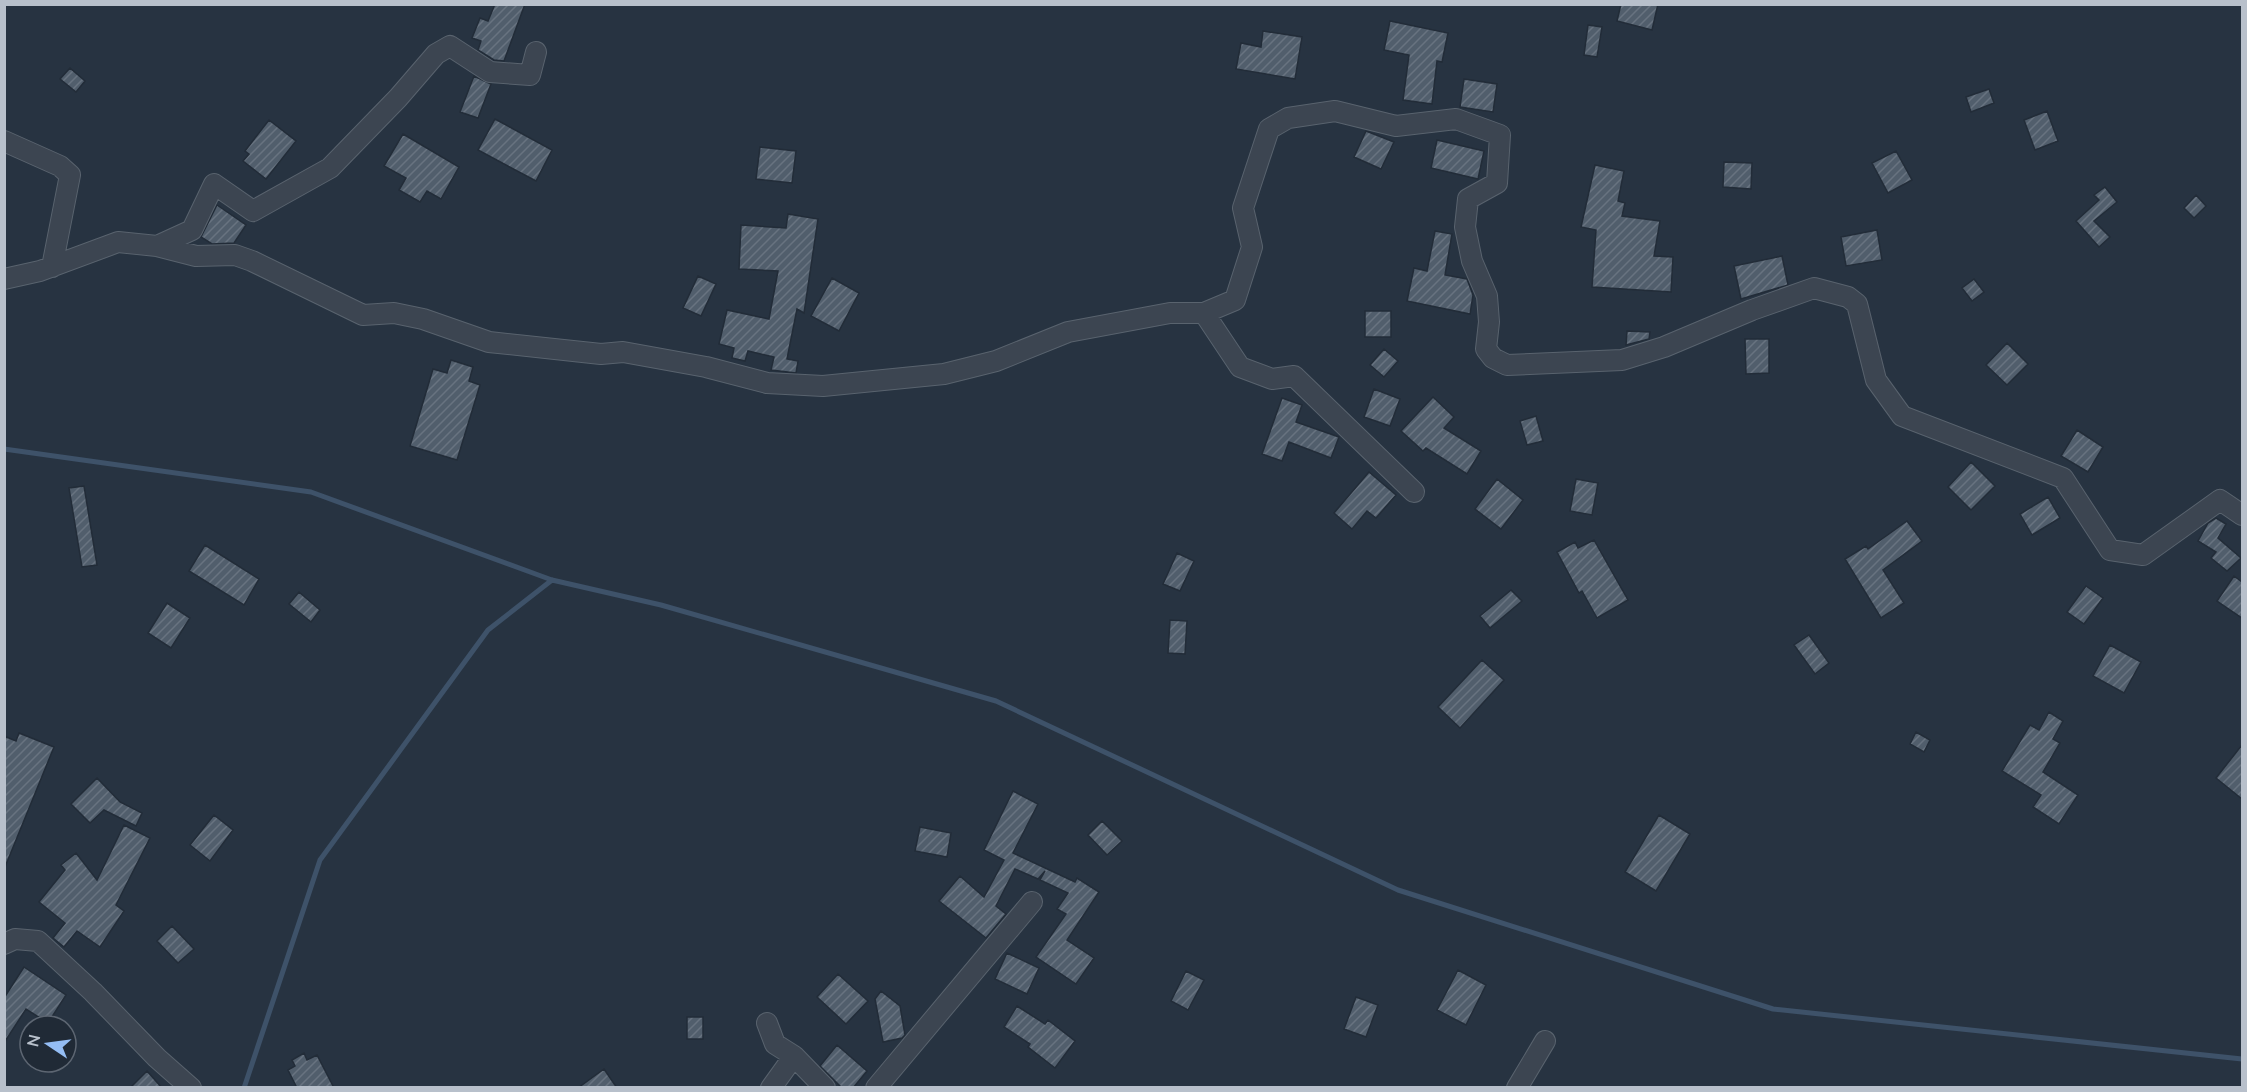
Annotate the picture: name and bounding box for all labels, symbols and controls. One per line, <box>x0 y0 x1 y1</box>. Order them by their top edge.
north arrow <box>18 1014 78 1074</box>
text: N <box>22 1032 44 1049</box>

